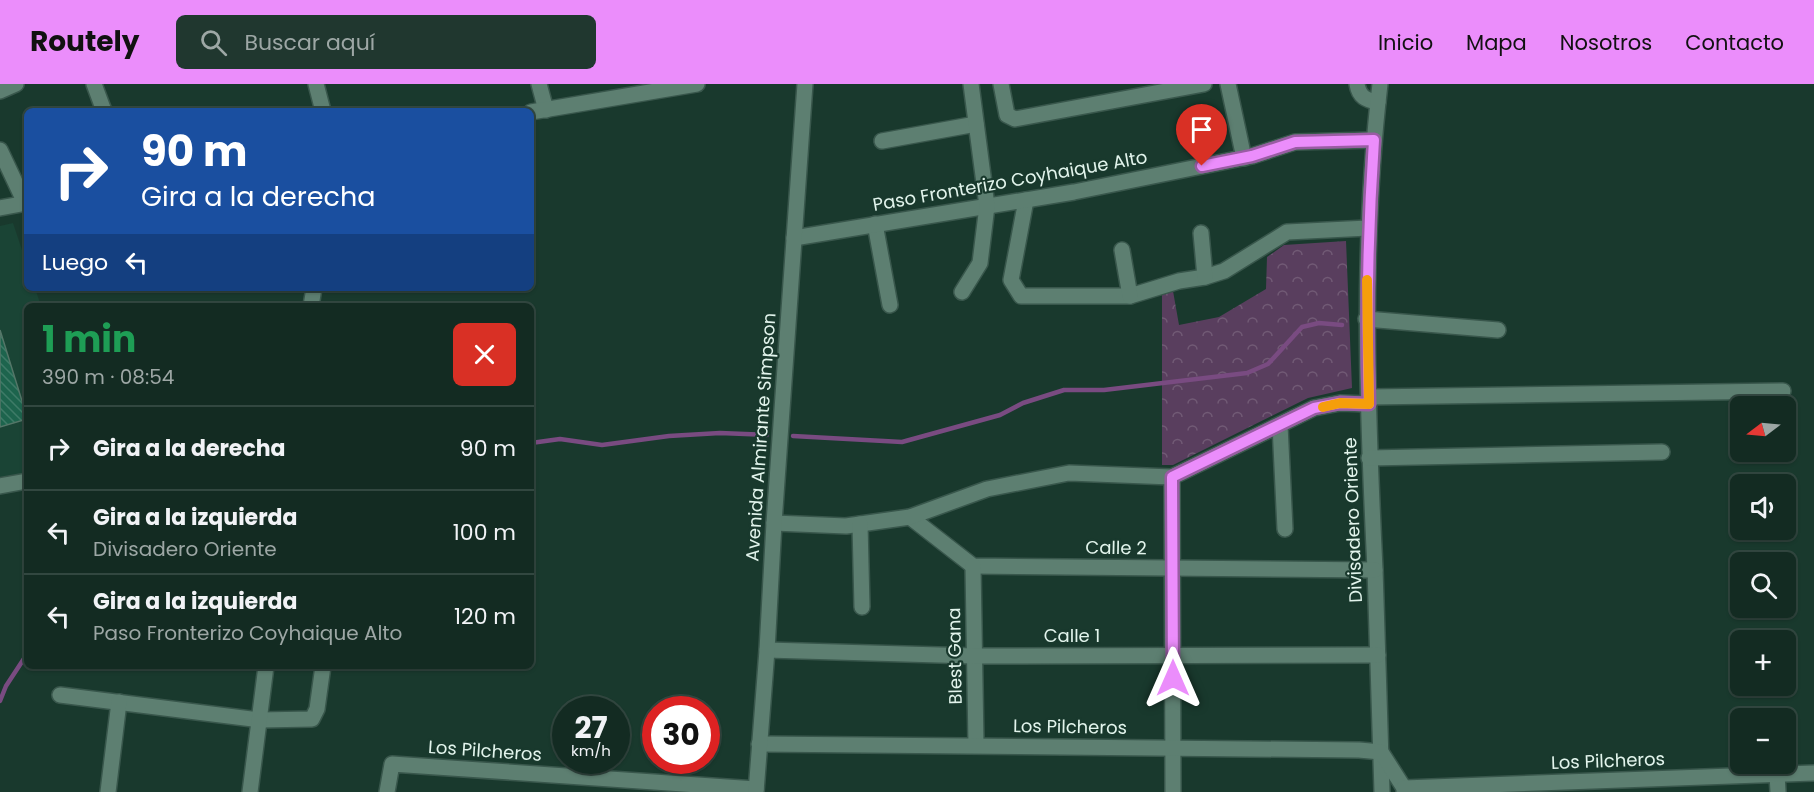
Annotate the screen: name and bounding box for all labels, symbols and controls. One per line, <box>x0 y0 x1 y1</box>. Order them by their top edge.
search box <box>176 15 596 69</box>
text: Routely <box>30 22 140 61</box>
icon: search <box>197 26 230 59</box>
text: Buscar aquí <box>245 27 375 58</box>
text: Inicio <box>1378 28 1433 57</box>
text: Mapa <box>1466 28 1527 57</box>
text: Nosotros <box>1560 28 1652 57</box>
text: Contacto <box>1685 28 1784 57</box>
pin <box>1176 104 1227 166</box>
icon: arrive <box>1185 113 1218 146</box>
text: 90 m <box>141 122 248 181</box>
icon: right <box>42 132 120 210</box>
street label: Paso Fronterizo Coyhaique Alto <box>871 144 1149 217</box>
text: Gira a la derecha <box>141 178 375 215</box>
icon: left <box>120 246 153 279</box>
text: Luego <box>42 247 108 278</box>
street label: Avenida Almirante Simpson <box>739 312 782 562</box>
text: 1 min <box>42 314 136 365</box>
button: close <box>453 323 516 386</box>
text: 390 m · 08:54 <box>42 363 174 391</box>
north arrow <box>1730 396 1796 462</box>
map controls <box>1730 396 1796 774</box>
icon: right <box>42 432 75 465</box>
text: Gira a la derecha <box>93 433 286 464</box>
text: 90 m <box>460 433 516 464</box>
street label: Divisadero Oriente <box>1337 437 1368 603</box>
button: sound <box>1730 474 1796 540</box>
text: Gira a la izquierda <box>93 502 297 533</box>
icon: left <box>42 516 75 549</box>
text: 100 m <box>453 517 516 548</box>
street label: Calle 2 <box>1085 534 1147 561</box>
text: Divisadero Oriente <box>93 535 277 563</box>
button: search <box>1730 552 1796 618</box>
text: Gira a la izquierda <box>93 586 297 617</box>
icon: left <box>42 600 75 633</box>
text: 120 m <box>454 601 516 632</box>
street label: Blest Gana <box>941 607 968 705</box>
text: Paso Fronterizo Coyhaique Alto <box>93 619 402 647</box>
street label: Calle 1 <box>1044 623 1100 648</box>
button: + <box>1730 630 1796 696</box>
position arrow <box>1141 646 1205 710</box>
speed limit sign: 30 <box>642 696 720 774</box>
text: 27 <box>574 706 608 749</box>
button: − <box>1730 708 1796 774</box>
street label: Los Pilcheros <box>1013 713 1127 740</box>
street label: Los Pilcheros <box>427 734 543 767</box>
text: km/h <box>571 740 611 761</box>
street label: Los Pilcheros <box>1551 746 1665 775</box>

